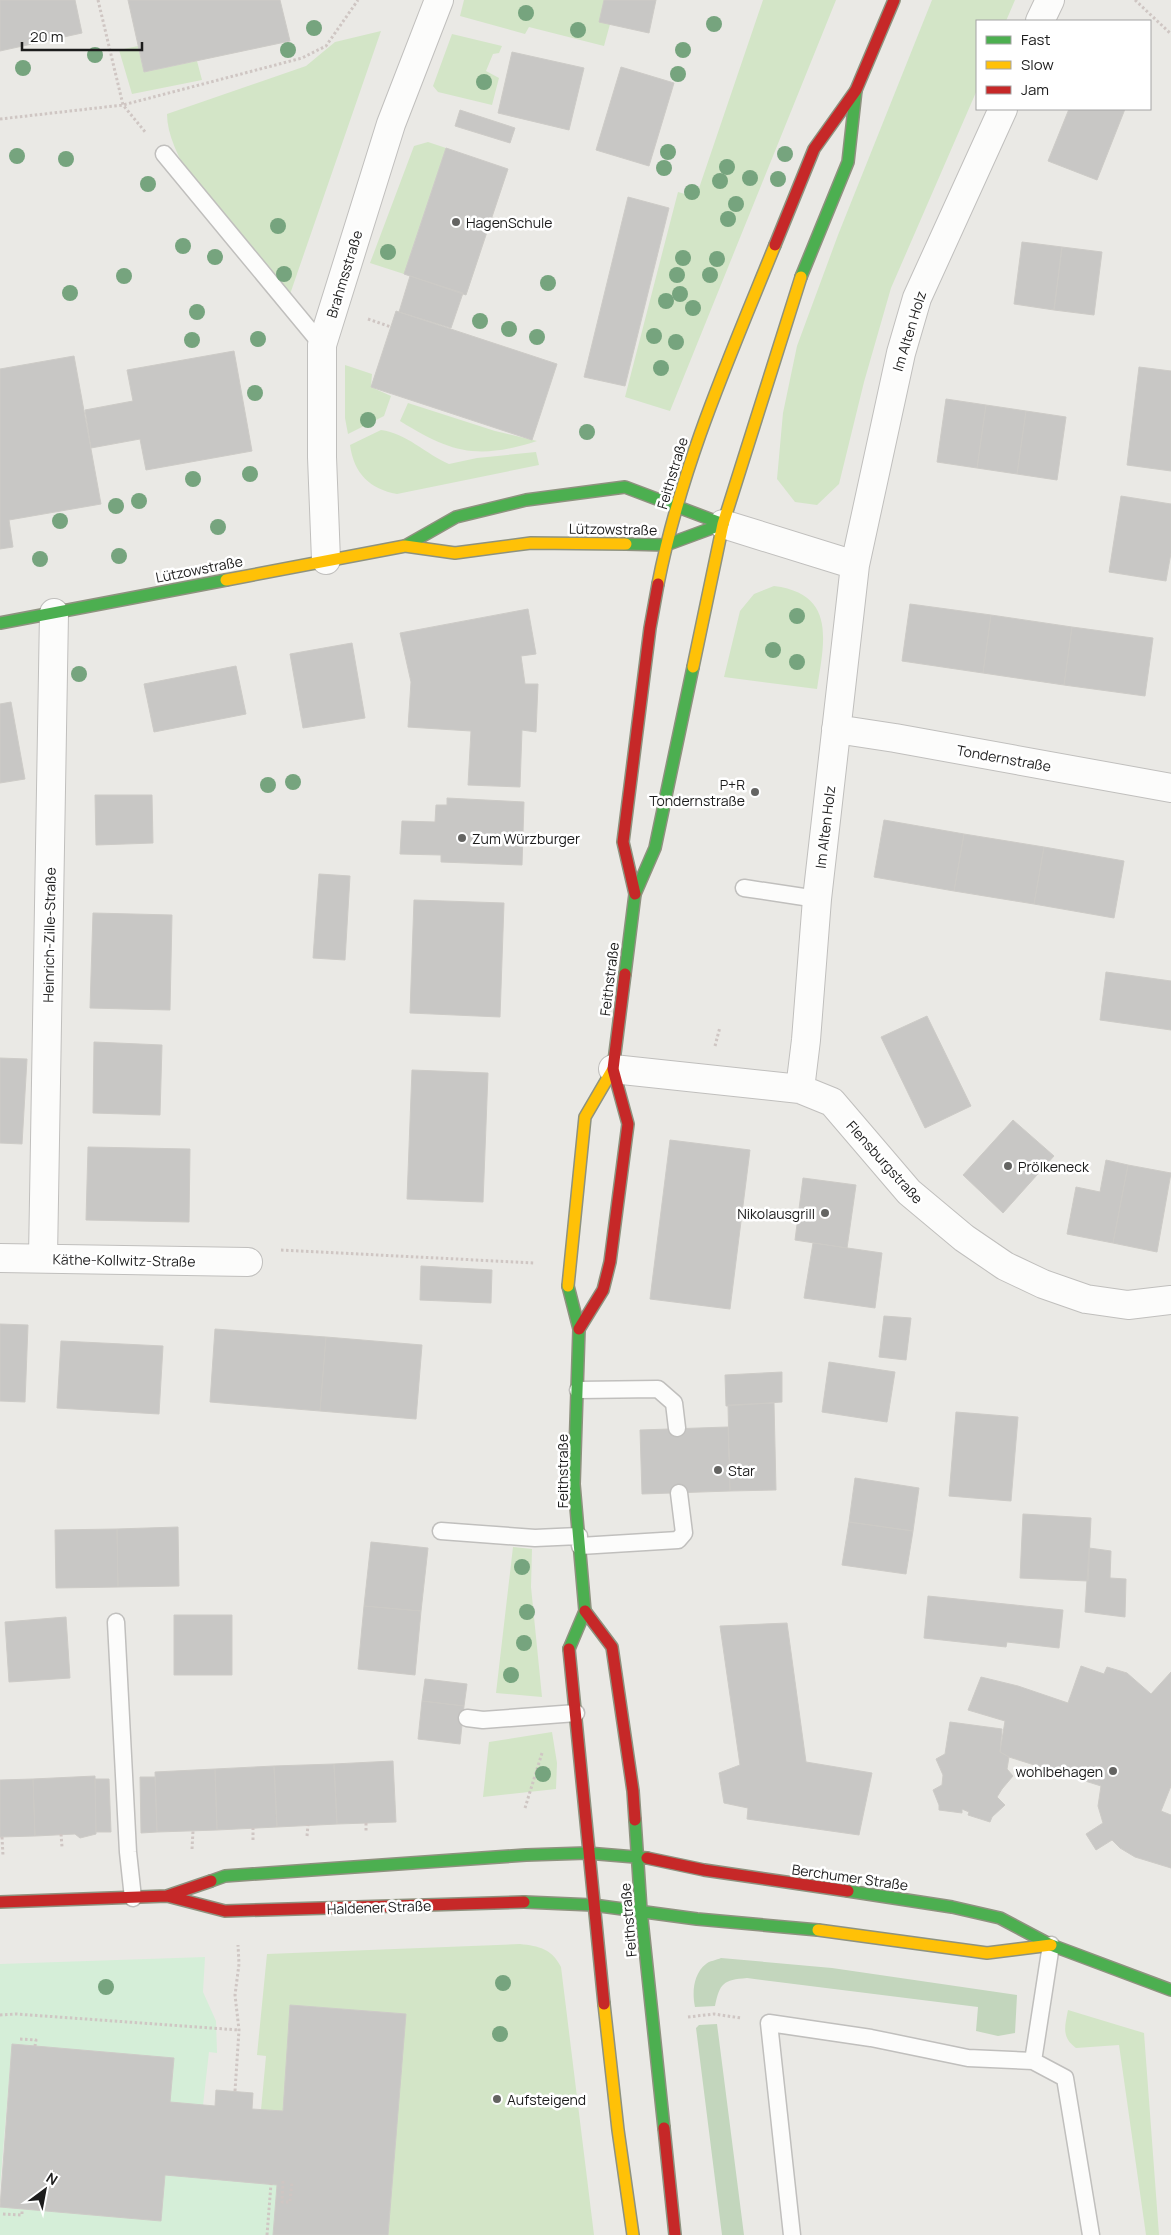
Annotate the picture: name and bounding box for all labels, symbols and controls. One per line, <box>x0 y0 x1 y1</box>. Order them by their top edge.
scale bar <box>22 20 142 52</box>
legend <box>976 20 1151 110</box>
text: 20 m <box>30 26 63 47</box>
text: Fast <box>1021 29 1050 50</box>
text: Slow <box>1021 54 1054 75</box>
text: Jam <box>1021 79 1049 100</box>
place label: HagenSchule <box>466 213 552 232</box>
marker: HagenSchule <box>450 216 462 228</box>
street label: Brahmsstraße <box>322 228 366 320</box>
street label: Im Alten Holz <box>888 289 930 373</box>
street label: Feithstraße <box>652 435 692 511</box>
street label: Lützowstraße <box>569 519 657 539</box>
street label: Lützowstraße <box>154 551 244 587</box>
street label: Tondernstraße <box>955 740 1053 776</box>
place label: P+R Tondernstraße <box>649 775 745 810</box>
street label: Im Alten Holz <box>811 785 839 869</box>
marker: P+R Tondernstraße <box>749 786 761 798</box>
place label: Zum Würzburger <box>472 829 580 848</box>
marker: Zum Würzburger <box>456 832 468 844</box>
street label: Heinrich-Zille-Straße <box>38 867 60 1003</box>
street label: Feithstraße <box>595 941 623 1017</box>
street label: Flensburgstraße <box>843 1116 927 1208</box>
place label: Prölkeneck <box>1018 1157 1090 1176</box>
marker: Prölkeneck <box>1002 1160 1014 1172</box>
place label: Nikolausgrill <box>737 1204 815 1223</box>
marker: Nikolausgrill <box>819 1207 831 1219</box>
street label: Käthe-Kollwitz-Straße <box>52 1249 196 1271</box>
street label: Feithstraße <box>553 1434 572 1508</box>
place label: Star <box>728 1461 755 1480</box>
marker: Star <box>712 1464 724 1476</box>
place label: wohlbehagen <box>1016 1762 1103 1781</box>
marker: wohlbehagen <box>1107 1765 1119 1777</box>
street label: Berchumer Straße <box>791 1859 909 1895</box>
street label: Feithstraße <box>615 1882 641 1958</box>
street label: Haldener Straße <box>326 1896 432 1918</box>
place label: Aufsteigend <box>507 2090 586 2109</box>
marker: Aufsteigend <box>491 2093 503 2105</box>
north arrow <box>20 2165 70 2215</box>
text: N <box>43 2168 61 2189</box>

